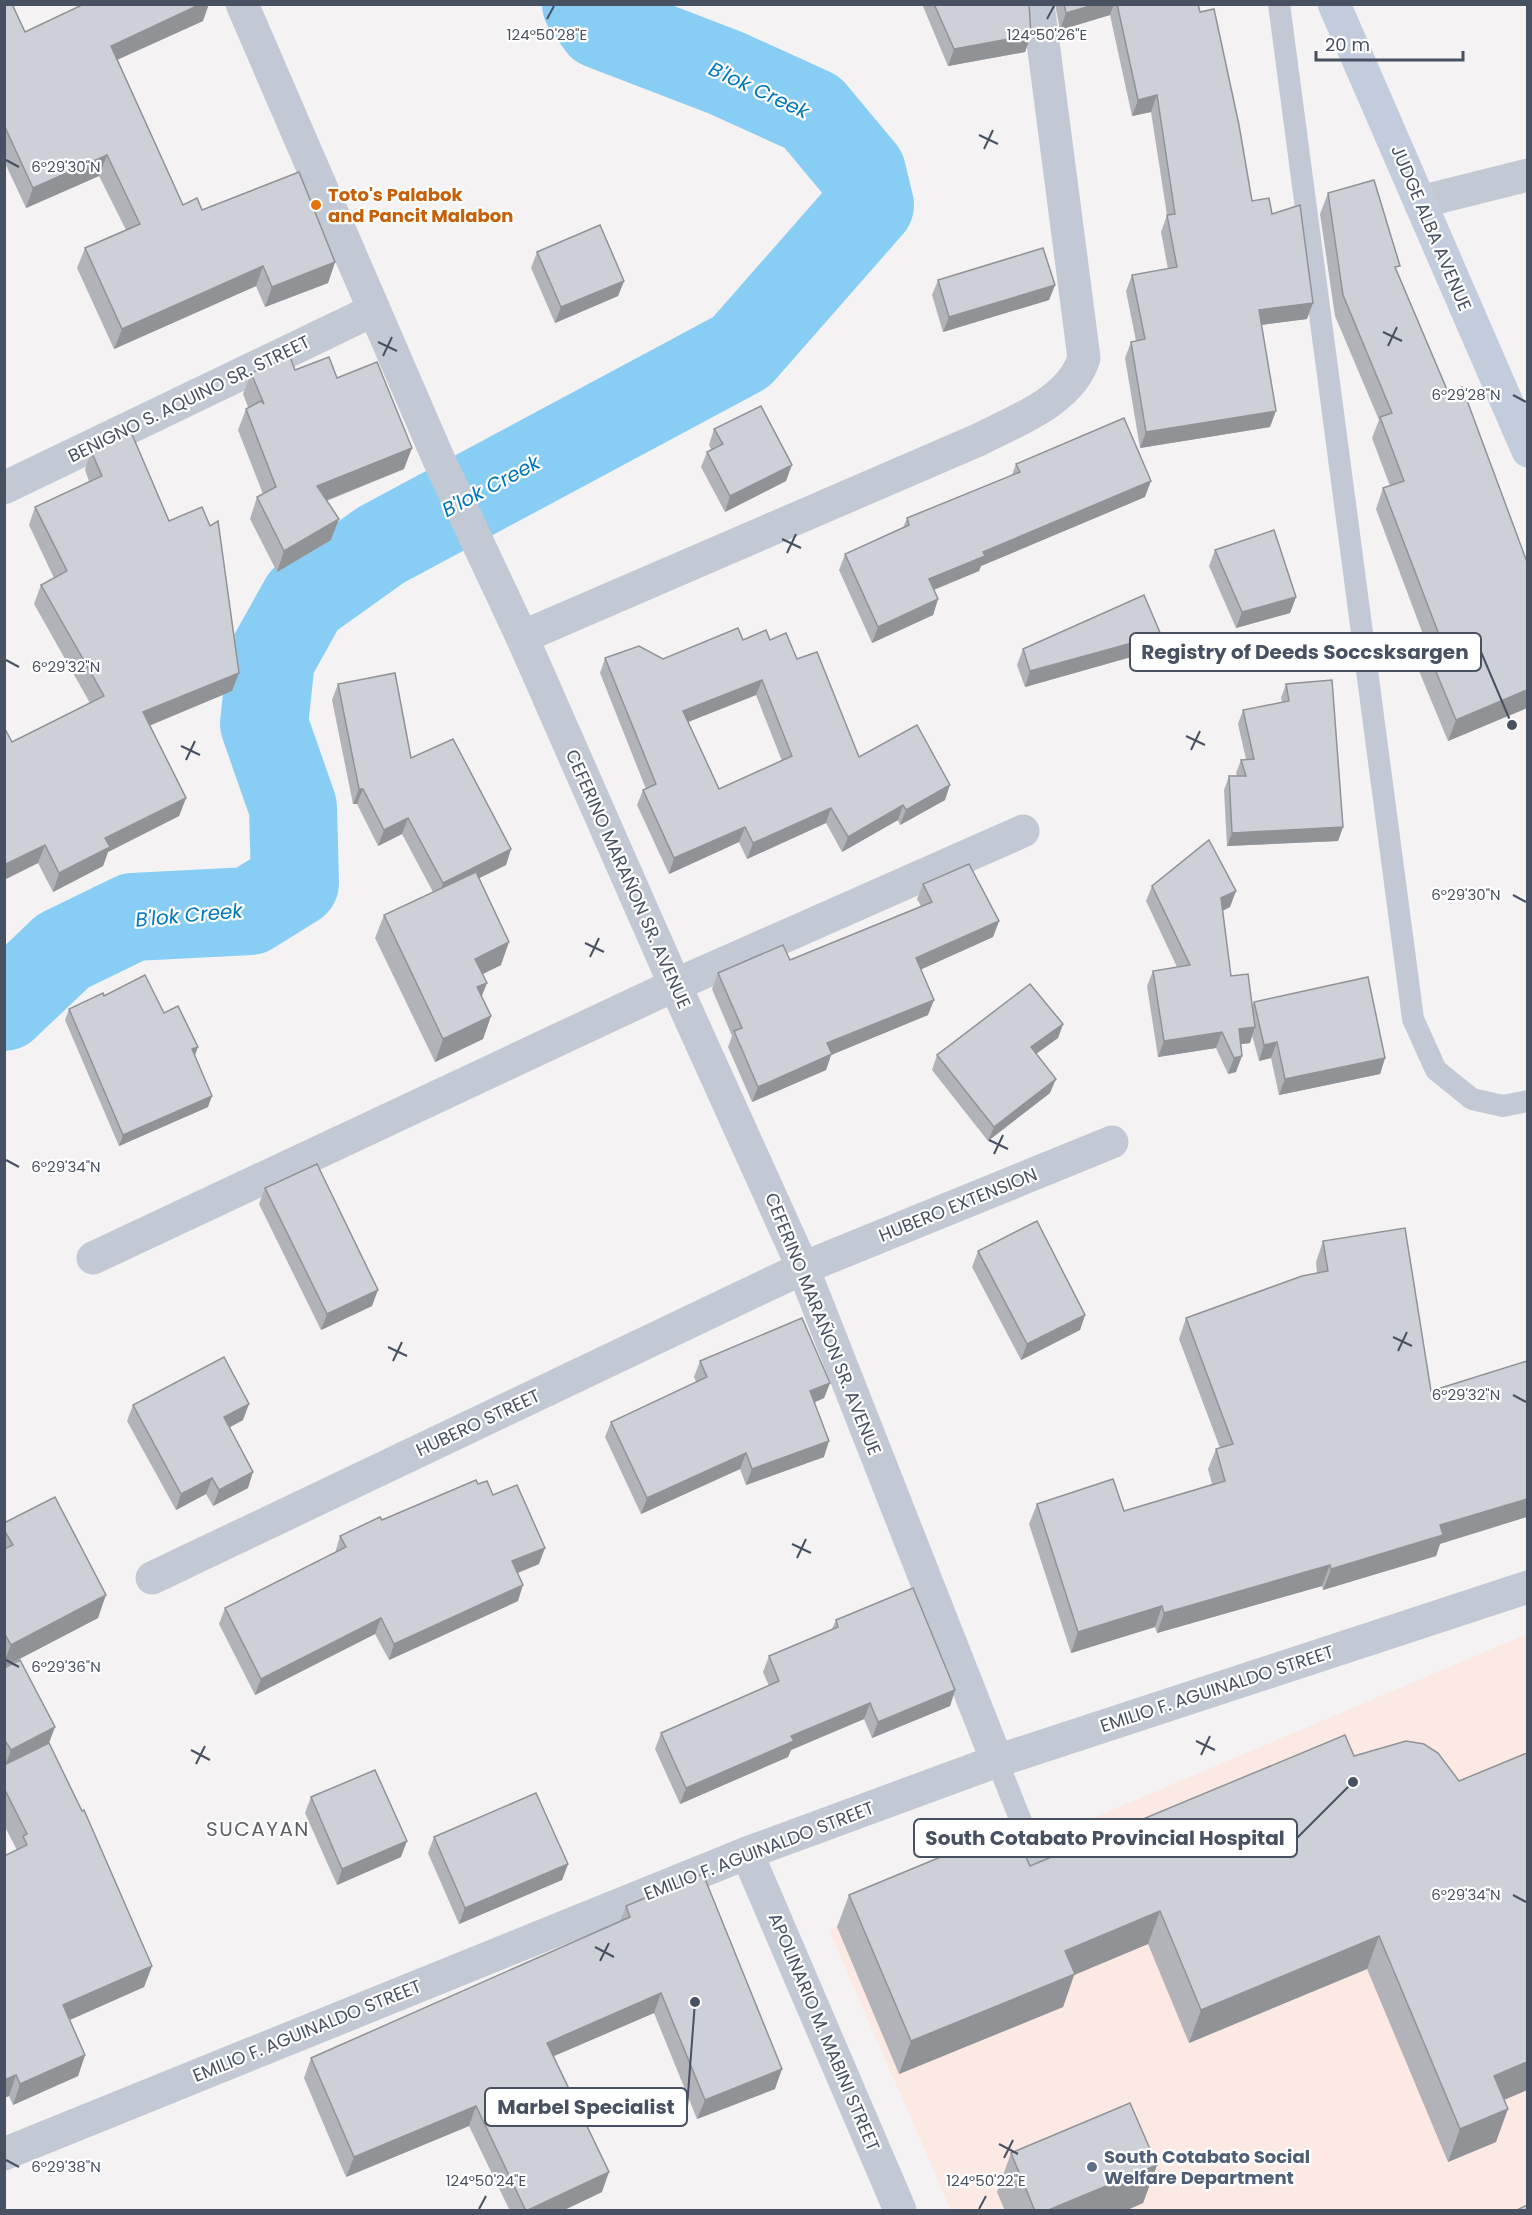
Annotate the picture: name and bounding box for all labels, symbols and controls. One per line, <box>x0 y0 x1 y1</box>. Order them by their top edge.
text: 124°50'28"E <box>507 24 587 45</box>
text: 124°50'26"E <box>1007 24 1087 45</box>
scale bar <box>1316 24 1463 62</box>
text: 20 m <box>1325 32 1370 57</box>
water label: B'lok Creek <box>704 55 815 126</box>
street label: JUDGE ALBA AVENUE <box>1385 141 1478 315</box>
text: 6°29'30"N <box>31 156 101 177</box>
place label: Toto's Palabok and Pancit Malabon <box>328 182 513 228</box>
marker: Toto's Palabok and Pancit Malabon <box>309 198 323 212</box>
street label: BENIGNO S. AQUINO SR. STREET <box>64 329 314 468</box>
text: 6°29'28"N <box>1431 384 1501 405</box>
water label: B'lok Creek <box>437 448 546 524</box>
callout: Registry of Deeds Soccsksargen <box>1130 633 1481 671</box>
text: Registry of Deeds Soccsksargen <box>1141 638 1469 666</box>
text: 6°29'32"N <box>32 656 100 677</box>
street label: CEFERINO MARAÑON SR. AVENUE <box>560 745 697 1012</box>
text: 6°29'30"N <box>1431 884 1501 905</box>
water label: B'lok Creek <box>134 896 245 934</box>
text: 6°29'34"N <box>31 1156 101 1177</box>
street label: HUBERO EXTENSION <box>875 1161 1041 1248</box>
street label: CEFERINO MARAÑON SR. AVENUE <box>759 1189 888 1459</box>
street label: HUBERO STREET <box>412 1383 544 1462</box>
text: 6°29'32"N <box>1432 1384 1500 1405</box>
street label: EMILIO F. AGUINALDO STREET <box>1097 1639 1337 1738</box>
text: 6°29'36"N <box>31 1656 101 1677</box>
street label: EMILIO F. AGUINALDO STREET <box>640 1795 878 1906</box>
district label: SUCAYAN <box>206 1815 310 1843</box>
callout: South Cotabato Provincial Hospital <box>914 1819 1297 1857</box>
text: South Cotabato Provincial Hospital <box>925 1824 1285 1852</box>
text: 6°29'34"N <box>1431 1884 1501 1905</box>
street label: APOLINARIO M. MABINI STREET <box>763 1909 886 2155</box>
street label: EMILIO F. AGUINALDO STREET <box>189 1973 425 2088</box>
callout: Marbel Specialist <box>485 2088 687 2126</box>
text: Marbel Specialist <box>497 2093 675 2121</box>
place label: South Cotabato Social Welfare Department <box>1104 2144 1310 2190</box>
text: 6°29'38"N <box>31 2156 101 2177</box>
marker: South Cotabato Social Welfare Department <box>1085 2160 1099 2174</box>
text: 124°50'24"E <box>446 2170 526 2191</box>
text: 124°50'22"E <box>946 2170 1026 2191</box>

